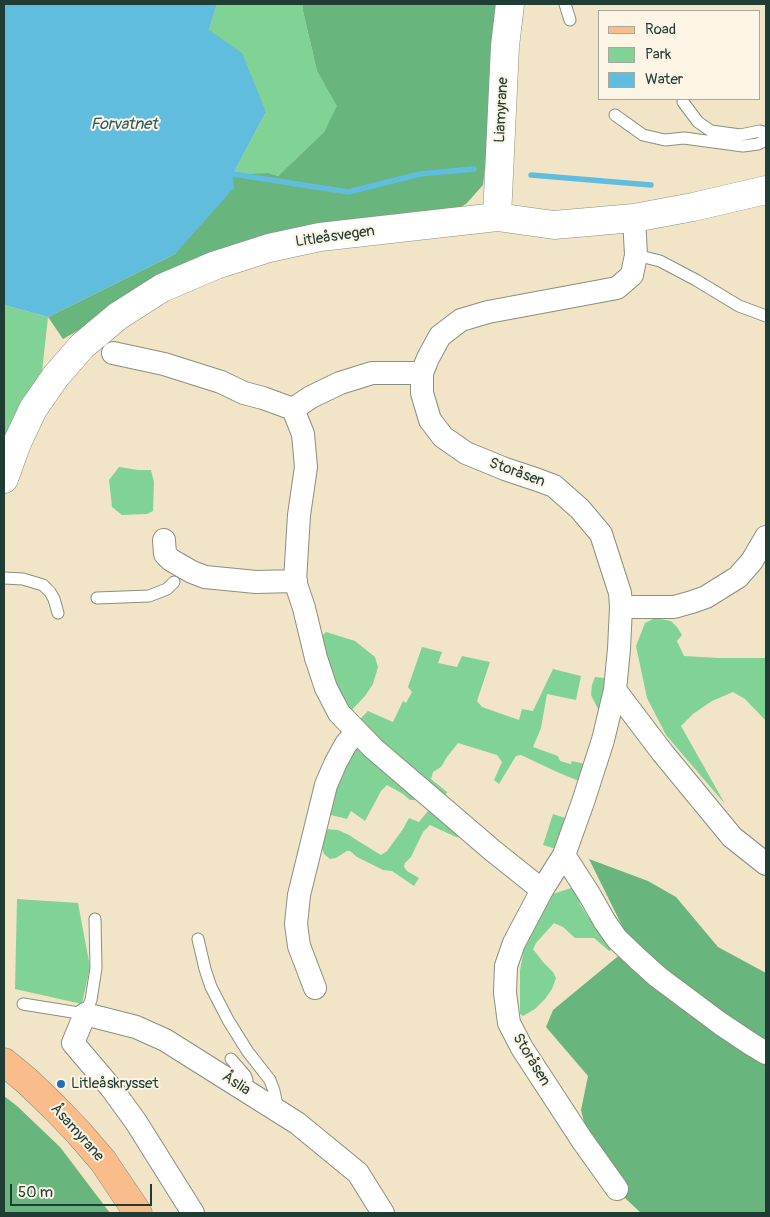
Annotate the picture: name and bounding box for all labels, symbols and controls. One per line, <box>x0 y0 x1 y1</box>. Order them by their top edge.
legend <box>598 10 760 100</box>
text: Road <box>645 20 676 39</box>
text: Park <box>645 45 671 64</box>
text: Water <box>645 70 683 89</box>
street label: Liamyrane <box>491 77 513 143</box>
water label: Forvatnet <box>90 115 158 135</box>
street label: Litleåsvegen <box>294 223 376 251</box>
street label: Storåsen <box>487 455 547 491</box>
street label: Storåsen <box>508 1030 554 1090</box>
street label: Åslia <box>219 1068 253 1100</box>
place label: Litleåskrysset <box>71 1075 158 1093</box>
marker: Litleåskrysset <box>55 1078 67 1090</box>
street label: Åsamyrane <box>46 1100 108 1166</box>
scale bar <box>12 1174 155 1206</box>
text: 50 m <box>18 1183 53 1202</box>

